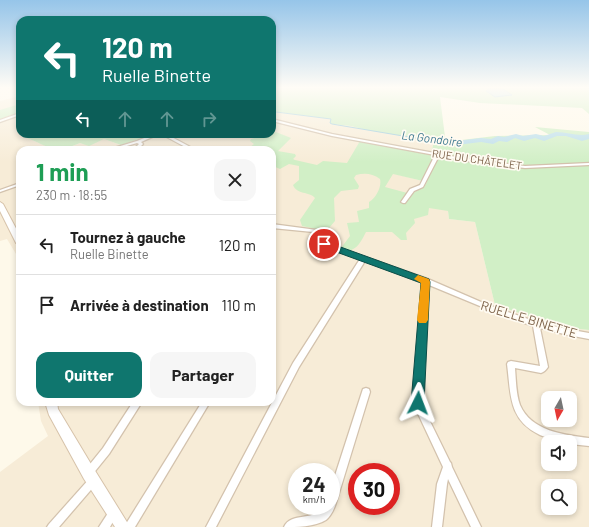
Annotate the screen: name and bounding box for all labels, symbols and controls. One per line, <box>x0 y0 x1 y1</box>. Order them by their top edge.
text: 120 m <box>102 30 173 64</box>
icon: left <box>36 32 88 84</box>
text: Ruelle Binette <box>102 64 211 86</box>
icon: left <box>72 108 94 130</box>
icon: ahead <box>114 108 136 130</box>
icon: ahead <box>156 108 178 130</box>
icon: right <box>198 108 220 130</box>
water label: La Gondoire <box>401 127 463 149</box>
street label: RUE DU CHÂTELET <box>431 146 523 172</box>
text: 1 min <box>36 157 89 186</box>
button: close <box>214 159 256 201</box>
text: 230 m · 18:55 <box>36 187 107 203</box>
pin <box>307 227 341 261</box>
text: Tournez à gauche <box>70 228 186 246</box>
icon: arrive <box>313 233 335 255</box>
icon: left <box>36 234 58 256</box>
text: 120 m <box>219 236 256 254</box>
text: Ruelle Binette <box>70 246 149 262</box>
icon: arrive <box>36 294 58 316</box>
text: Arrivée à destination <box>70 296 209 314</box>
text: 110 m <box>222 296 256 314</box>
street label: RUELLE BINETTE <box>479 297 579 341</box>
button: Quitter <box>36 352 142 398</box>
button: Partager <box>150 352 256 398</box>
position arrow <box>397 382 439 424</box>
north arrow <box>541 391 577 427</box>
map controls <box>541 391 577 515</box>
button: sound <box>541 435 577 471</box>
speed limit sign: 30 <box>348 463 400 515</box>
text: 24 <box>302 472 326 496</box>
button: search <box>541 479 577 515</box>
text: km/h <box>303 493 325 505</box>

